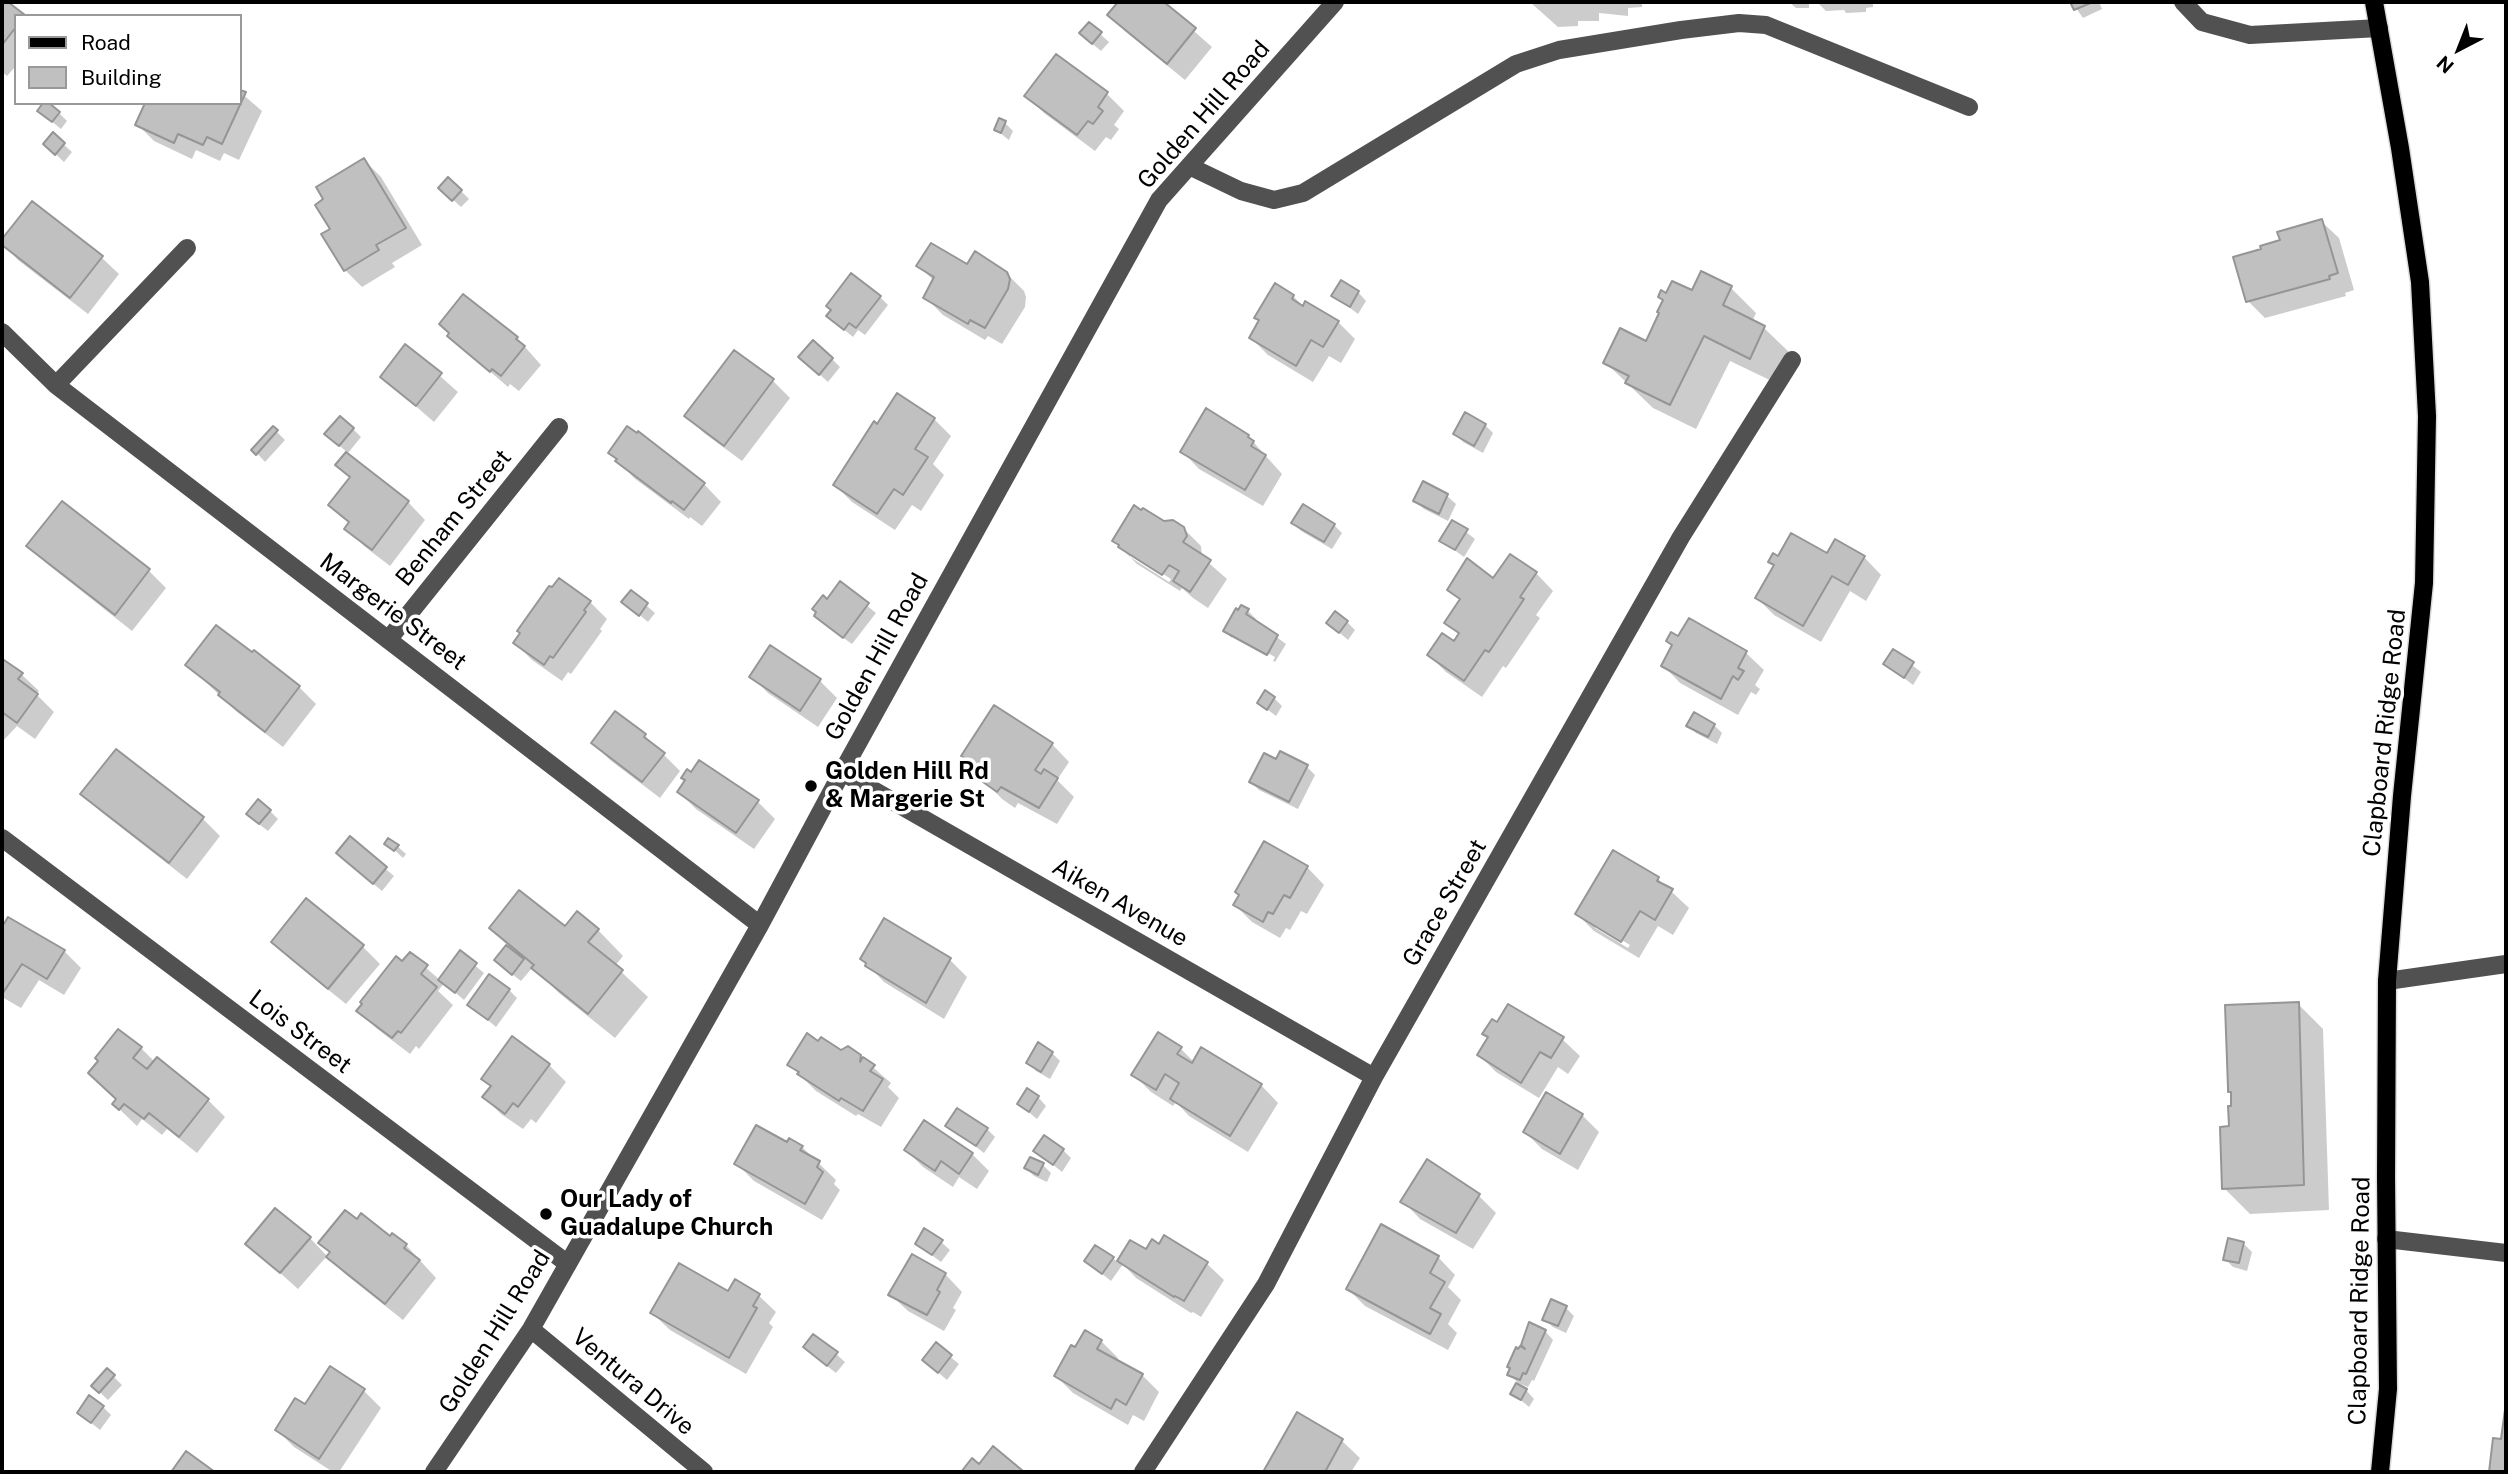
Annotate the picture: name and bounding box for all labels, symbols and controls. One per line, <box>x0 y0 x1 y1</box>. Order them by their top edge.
legend <box>14 14 242 105</box>
north arrow <box>2424 14 2494 84</box>
text: Road <box>81 30 131 55</box>
street label: Golden Hill Road <box>1132 35 1276 195</box>
text: N <box>2432 51 2458 78</box>
text: Building <box>81 65 162 90</box>
street label: Benham Street <box>390 444 518 592</box>
street label: Margerie Street <box>314 547 472 677</box>
street label: Golden Hill Road <box>819 568 935 746</box>
street label: Clapboard Ridge Road <box>2358 608 2412 858</box>
place label: Golden Hill Rd & Margerie St <box>825 758 989 814</box>
marker: Golden Hill Rd & Margerie St <box>803 778 819 794</box>
street label: Grace Street <box>1397 834 1493 972</box>
street label: Aiken Avenue <box>1047 853 1193 953</box>
street label: Lois Street <box>243 984 357 1080</box>
street label: Clapboard Ridge Road <box>2343 1176 2377 1426</box>
place label: Our Lady of Guadalupe Church <box>560 1186 773 1242</box>
marker: Our Lady of Guadalupe Church <box>538 1206 554 1222</box>
street label: Golden Hill Road <box>433 1245 557 1419</box>
street label: Ventura Drive <box>566 1323 700 1441</box>

